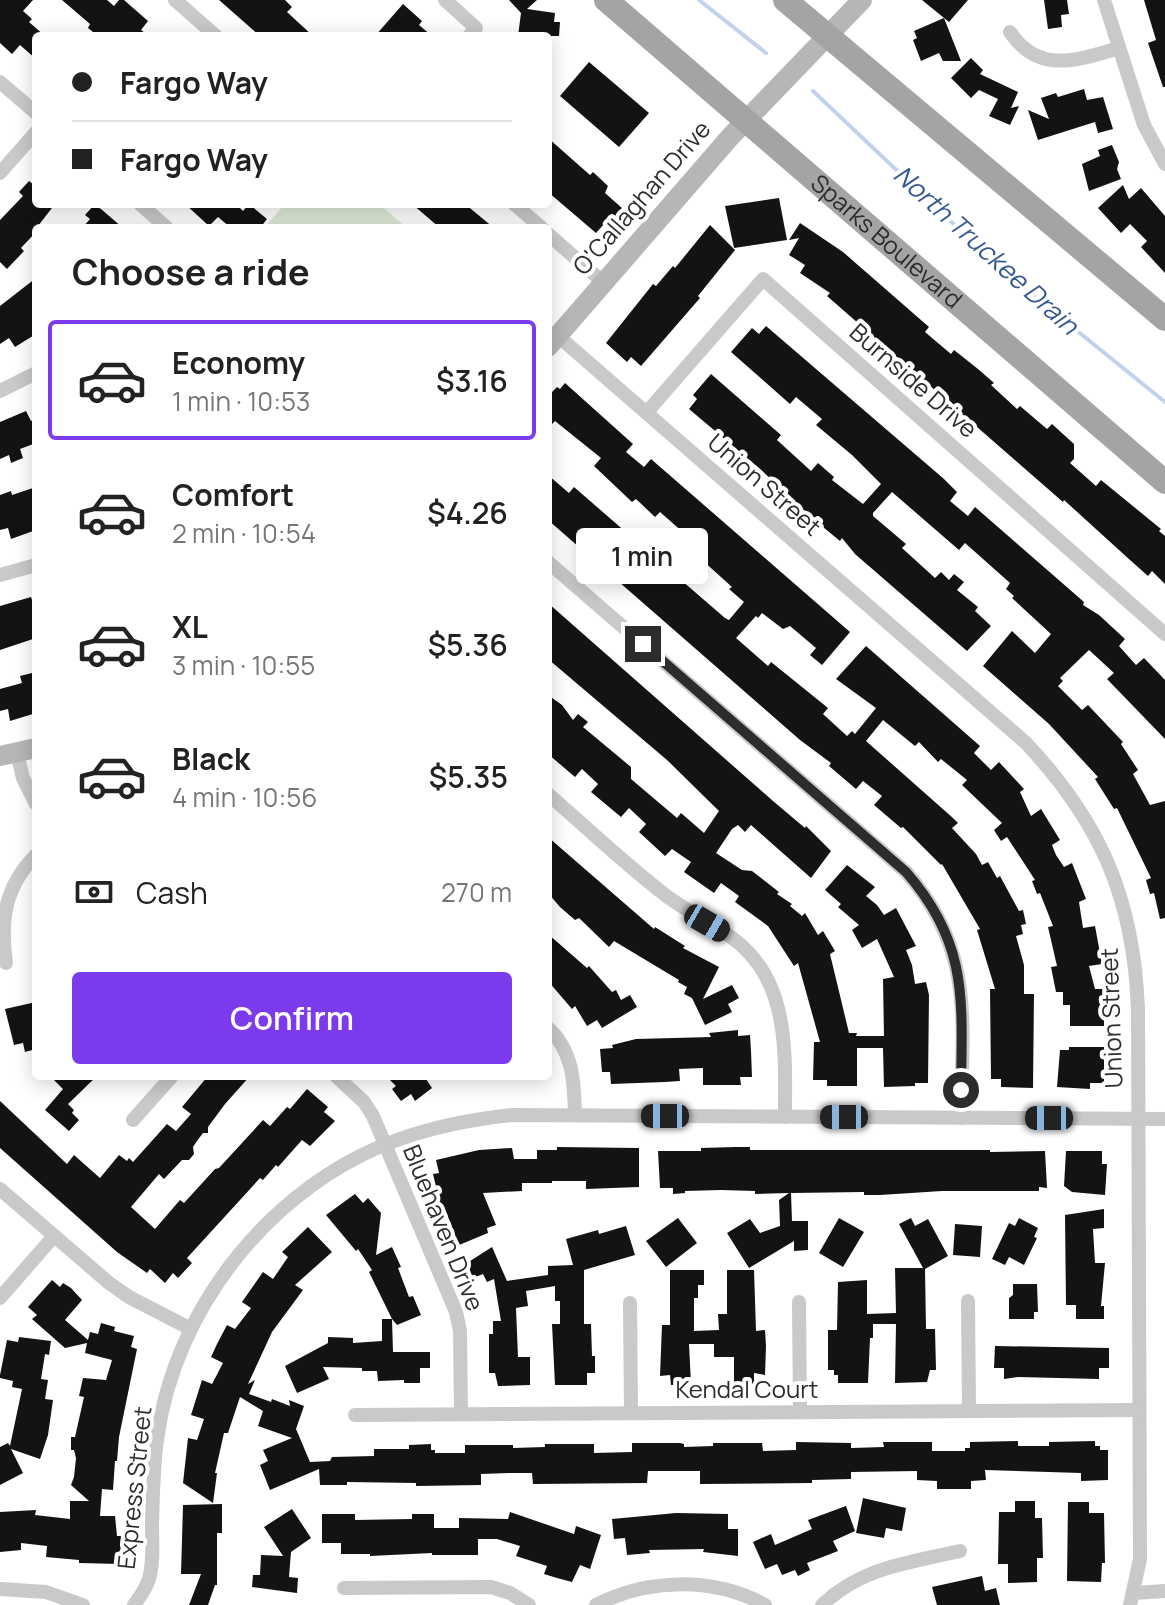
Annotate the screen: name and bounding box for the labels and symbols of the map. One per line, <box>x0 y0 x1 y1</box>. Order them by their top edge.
street label: O'Callaghan Drive <box>565 113 717 281</box>
water label: North Truckee Drain <box>886 156 1088 343</box>
street label: Sparks Boulevard <box>804 166 970 315</box>
street label: Burnside Drive <box>843 315 985 445</box>
street label: Union Street <box>701 425 829 542</box>
callout: 1 min <box>577 528 709 584</box>
route end <box>625 626 661 662</box>
car <box>680 901 734 945</box>
street label: Union Street <box>1092 947 1129 1089</box>
route start <box>943 1072 979 1108</box>
car <box>641 1104 689 1128</box>
car <box>820 1105 868 1129</box>
car <box>1025 1106 1073 1130</box>
street label: Bluehaven Drive <box>396 1140 493 1315</box>
street label: Kendal Court <box>676 1372 818 1405</box>
street label: Express Street <box>109 1405 158 1571</box>

